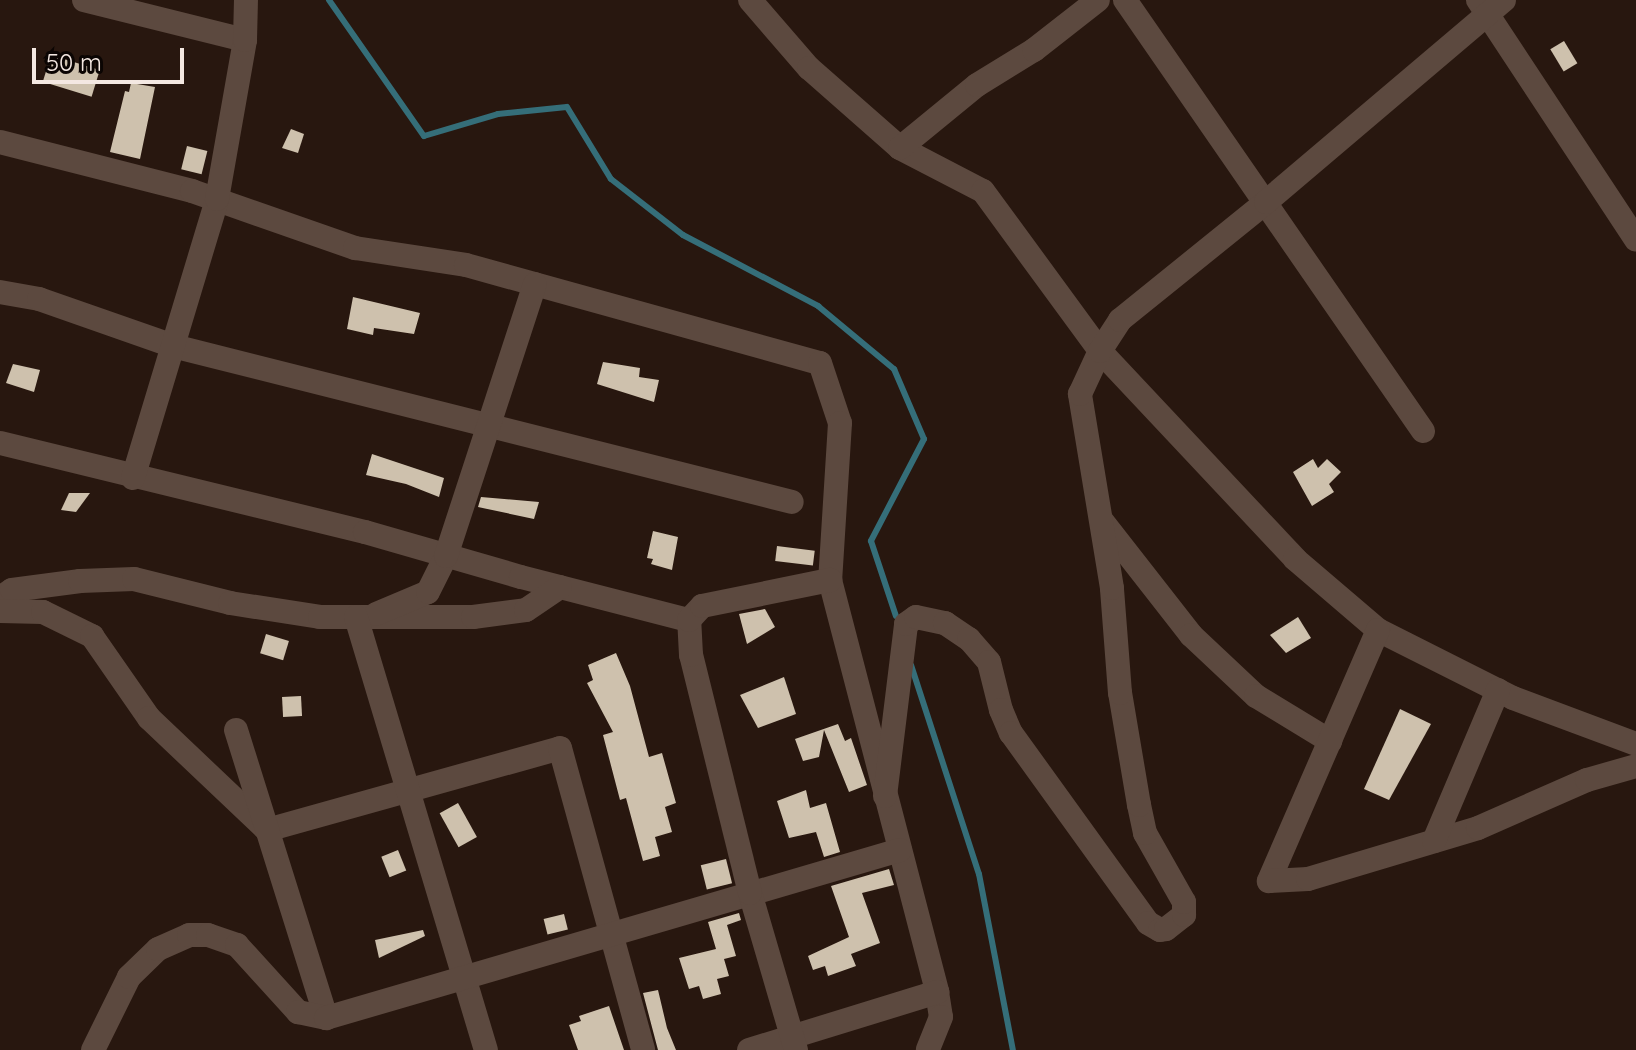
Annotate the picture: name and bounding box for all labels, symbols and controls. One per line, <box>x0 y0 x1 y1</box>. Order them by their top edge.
scale bar <box>36 32 188 82</box>
text: 50 m <box>46 47 102 77</box>

